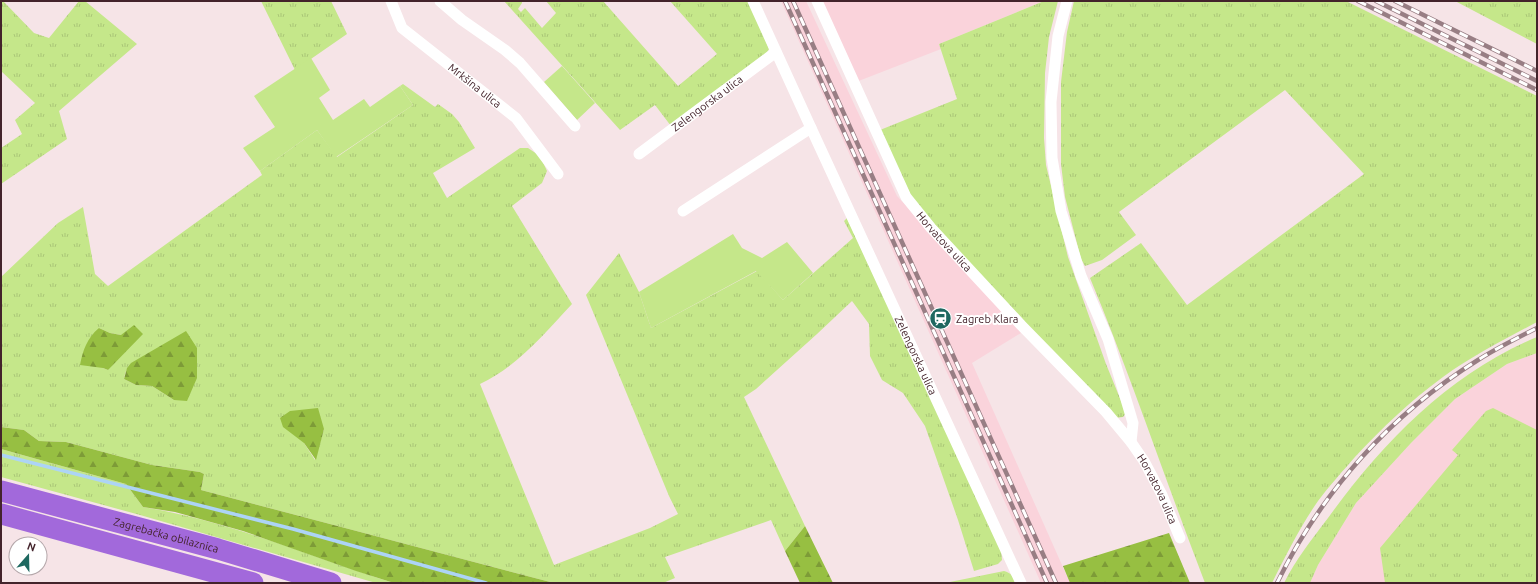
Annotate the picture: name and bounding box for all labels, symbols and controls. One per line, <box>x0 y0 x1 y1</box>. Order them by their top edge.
street label: Mrkšina ulica <box>446 61 504 110</box>
street label: Zelengorska ulica <box>669 73 745 134</box>
street label: Horvatova ulica <box>914 209 974 274</box>
station icon: Zagreb Klara <box>928 306 954 332</box>
place label: Zagreb Klara <box>956 313 1018 325</box>
street label: Zelengorska ulica <box>893 314 939 397</box>
street label: Horvatova ulica <box>1135 452 1179 526</box>
street label: Zagrebačka obilaznica <box>112 515 220 555</box>
north arrow <box>8 536 48 576</box>
text: N <box>26 540 37 554</box>

